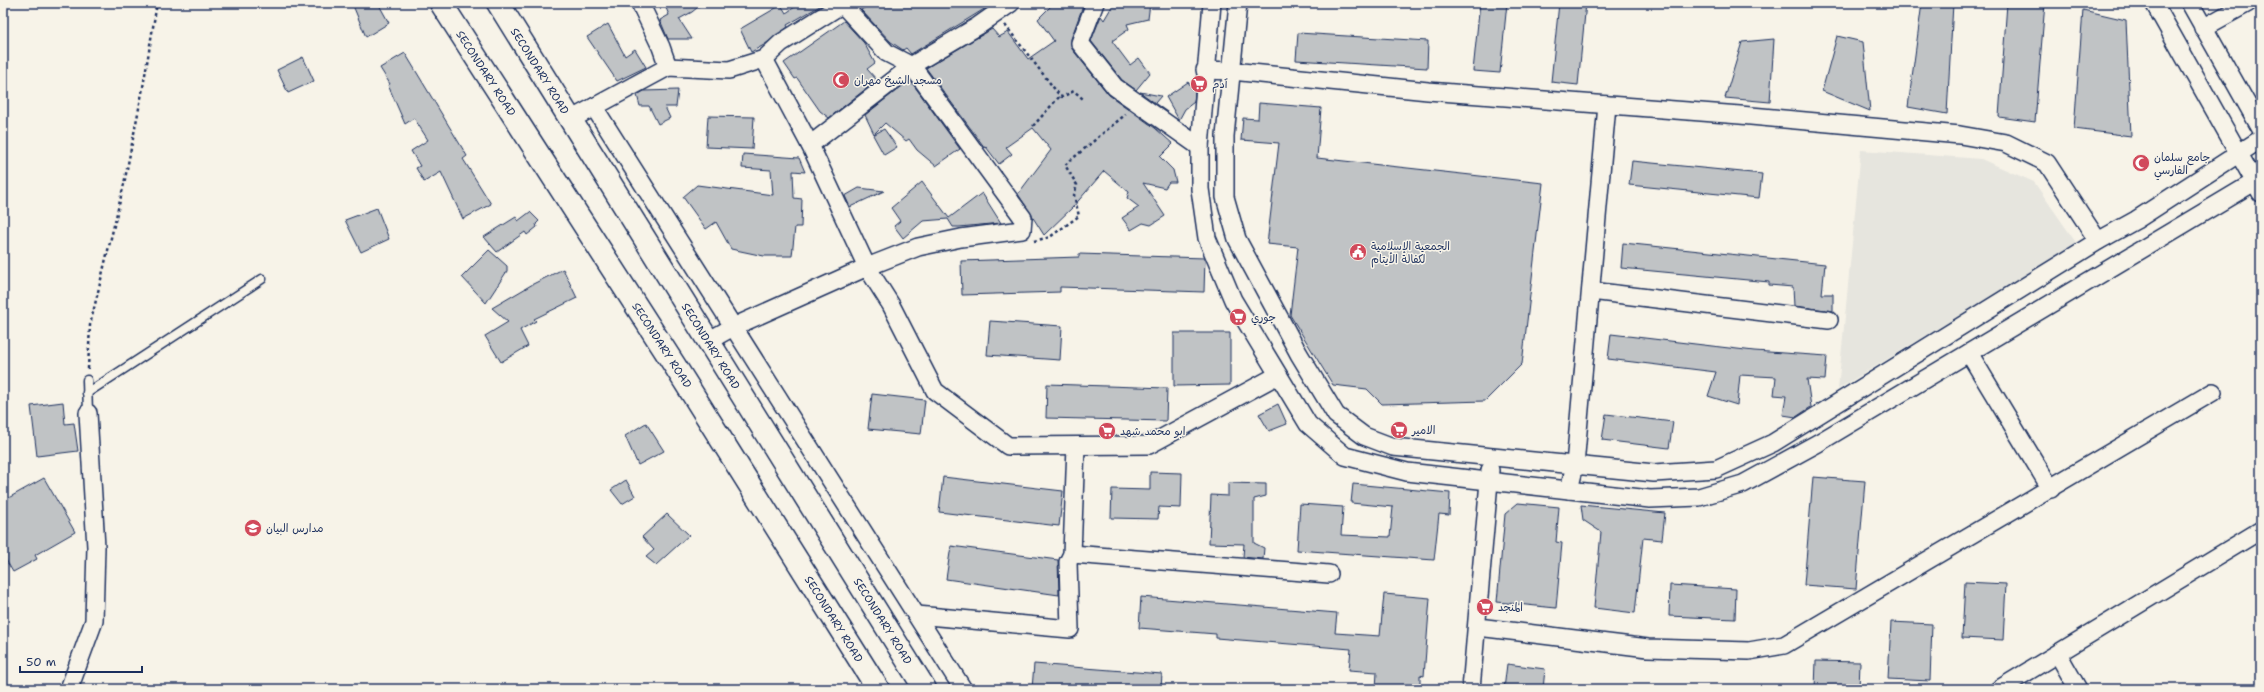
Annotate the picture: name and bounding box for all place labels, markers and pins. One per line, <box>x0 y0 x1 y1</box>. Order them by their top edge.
mosque icon: مسجد الشيخ مهران <box>831 70 851 90</box>
place label: مسجد الشيخ مهران <box>854 73 942 88</box>
supermarket icon: ٱدم <box>1189 74 1209 94</box>
place label: ٱدم <box>1212 77 1228 93</box>
place label: جامع سلمان الفارسي <box>2154 150 2210 181</box>
mosque icon: جامع سلمان الفارسي <box>2131 153 2151 173</box>
place label: الجمعية الإسلامية لكفالة الأيتام <box>1371 239 1450 268</box>
public building icon: الجمعية الإسلامية لكفالة الأيتام <box>1348 242 1368 262</box>
supermarket icon: جوري <box>1228 307 1248 327</box>
place label: جوري <box>1251 310 1276 326</box>
supermarket icon: الامير <box>1389 420 1409 440</box>
supermarket icon: ابو محمد شهد <box>1097 421 1117 441</box>
place label: الامير <box>1411 423 1435 438</box>
place label: ابو محمد شهد <box>1120 424 1185 439</box>
school or university icon: مدارس البيان <box>243 518 263 538</box>
place label: مدارس البيان <box>266 521 324 536</box>
supermarket icon: المنجد <box>1475 597 1495 617</box>
place label: المنجد <box>1498 600 1523 615</box>

